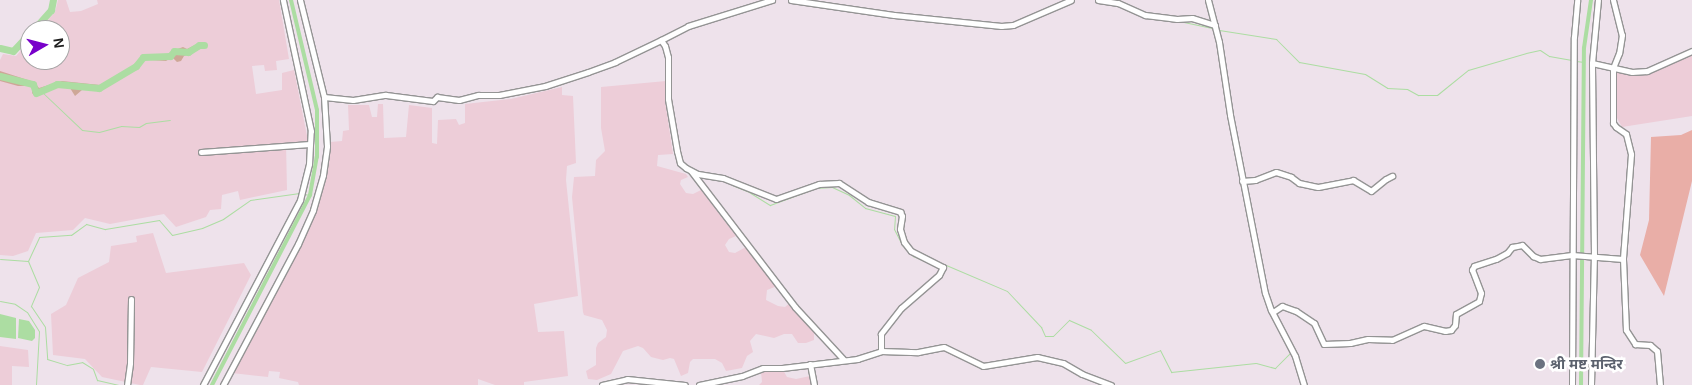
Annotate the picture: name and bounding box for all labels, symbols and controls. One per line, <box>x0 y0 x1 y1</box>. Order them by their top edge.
north arrow <box>20 20 70 70</box>
text: N <box>50 37 67 49</box>
place label: श्री मष्ट मन्दिर <box>1550 356 1623 372</box>
marker: श्री मष्ट मन्दिर <box>1534 358 1546 370</box>

